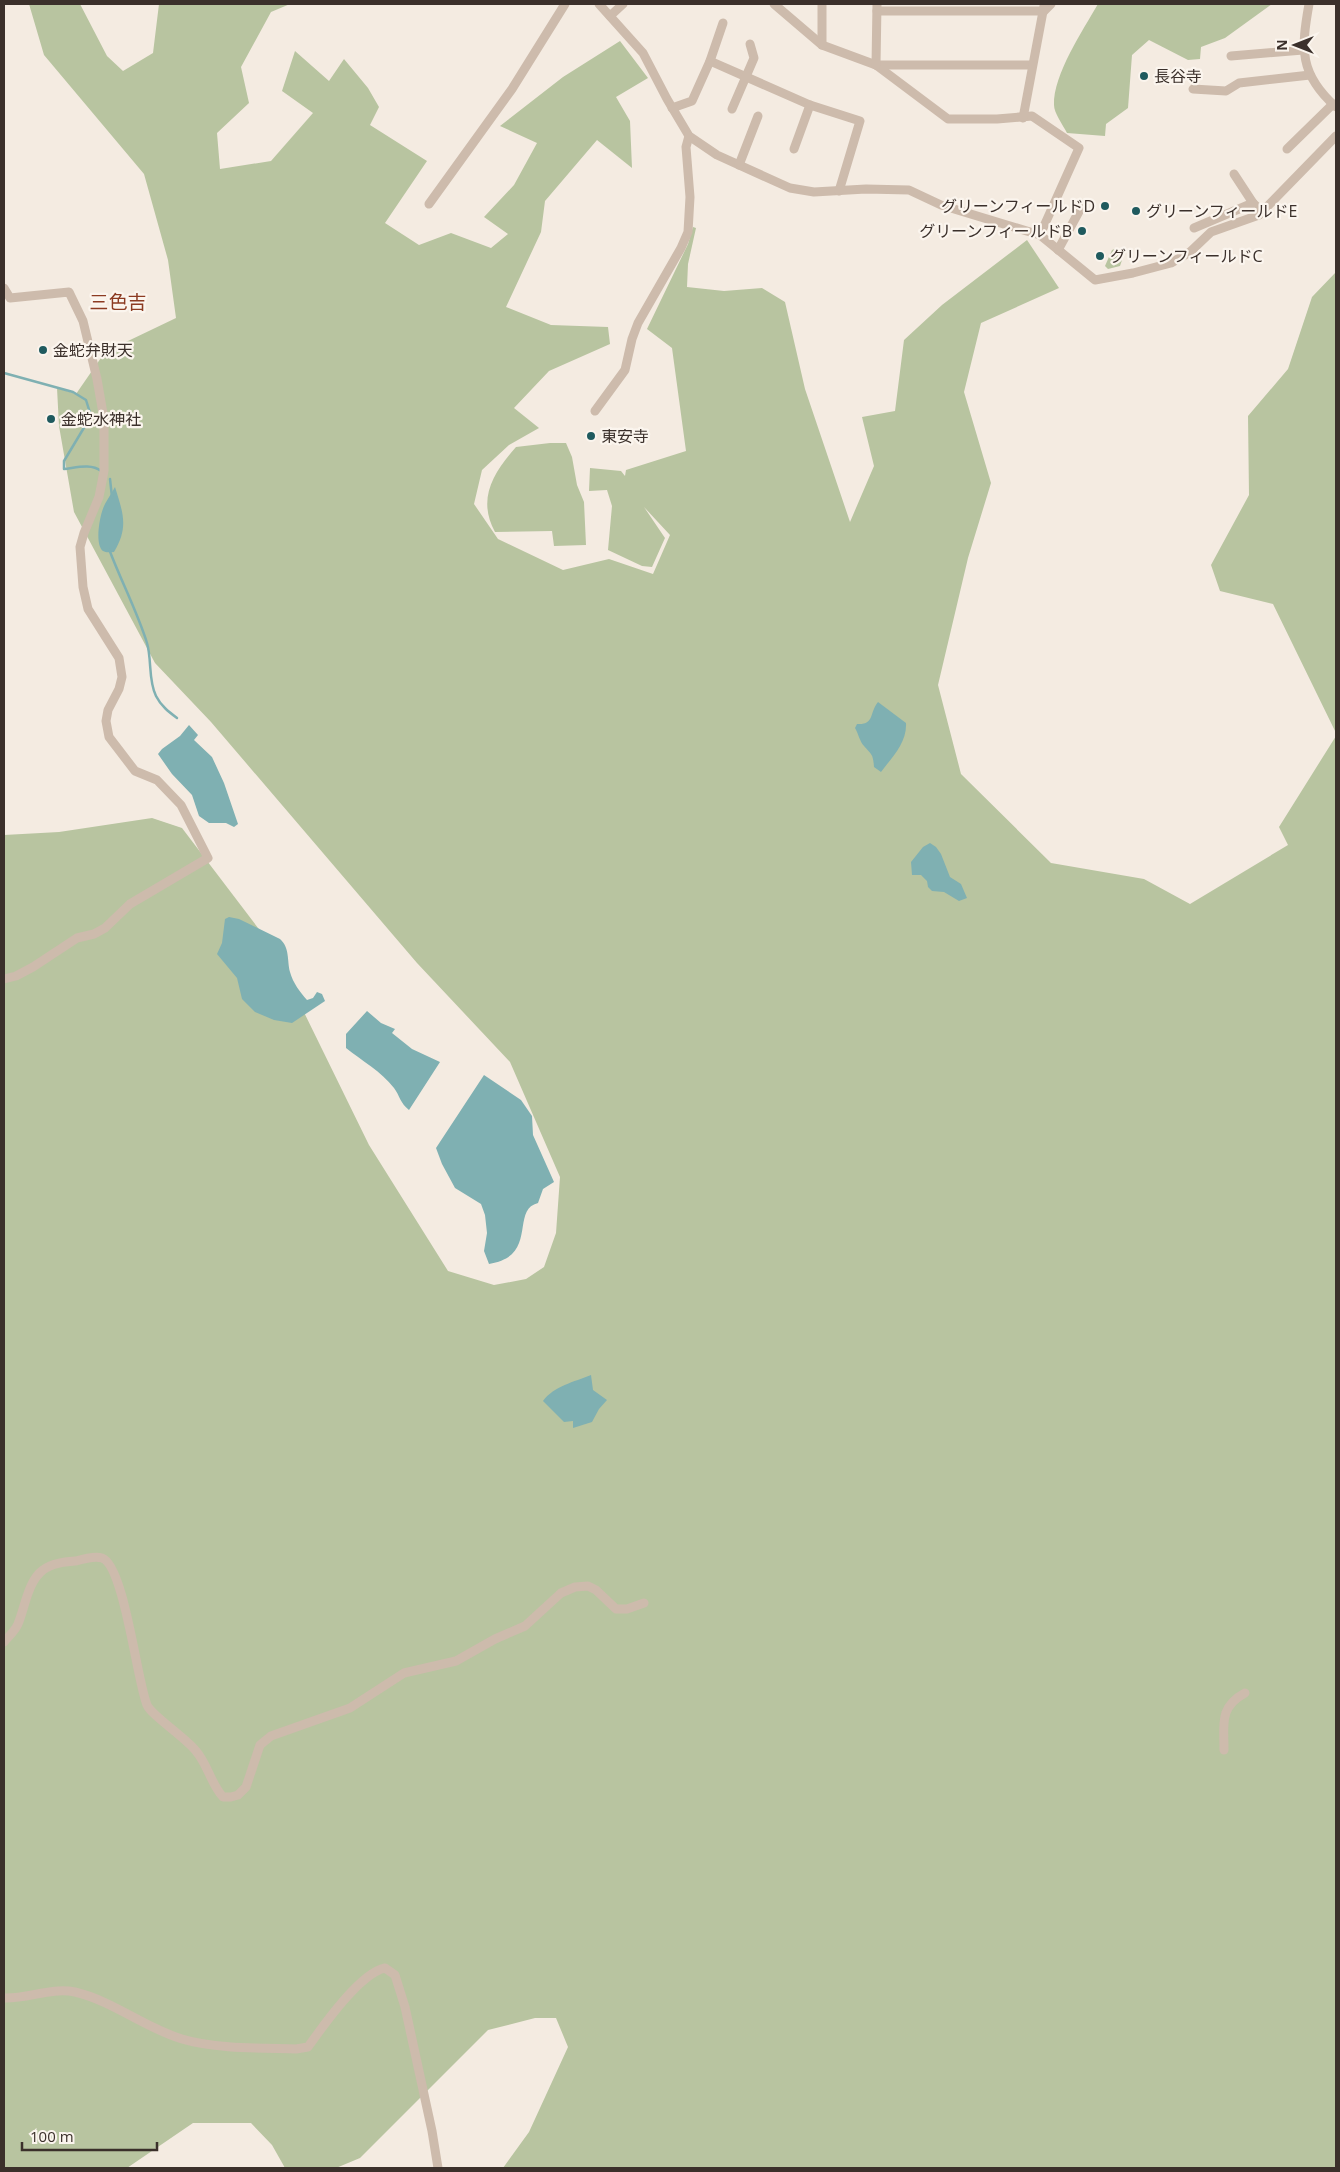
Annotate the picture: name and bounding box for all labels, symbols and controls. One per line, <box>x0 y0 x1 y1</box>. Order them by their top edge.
north arrow <box>1270 20 1320 70</box>
text: N <box>1272 39 1291 51</box>
place label: 長谷寺 <box>1154 65 1202 87</box>
marker: 長谷寺 <box>1138 70 1150 82</box>
place label: グリーンフィールドD <box>941 195 1095 217</box>
marker: グリーンフィールドD <box>1099 200 1111 212</box>
place label: グリーンフィールドE <box>1146 200 1297 222</box>
marker: グリーンフィールドE <box>1130 205 1142 217</box>
place label: グリーンフィールドB <box>919 220 1072 242</box>
marker: グリーンフィールドB <box>1076 225 1088 237</box>
place label: グリーンフィールドC <box>1110 245 1262 267</box>
marker: グリーンフィールドC <box>1094 250 1106 262</box>
district label: 三色吉 <box>89 289 147 315</box>
place label: 金蛇弁財天 <box>53 339 133 361</box>
marker: 金蛇弁財天 <box>37 344 49 356</box>
place label: 金蛇水神社 <box>61 408 141 430</box>
marker: 金蛇水神社 <box>45 413 57 425</box>
place label: 東安寺 <box>601 425 649 447</box>
marker: 東安寺 <box>585 430 597 442</box>
scale bar <box>22 2120 158 2152</box>
text: 100 m <box>30 2126 74 2146</box>

